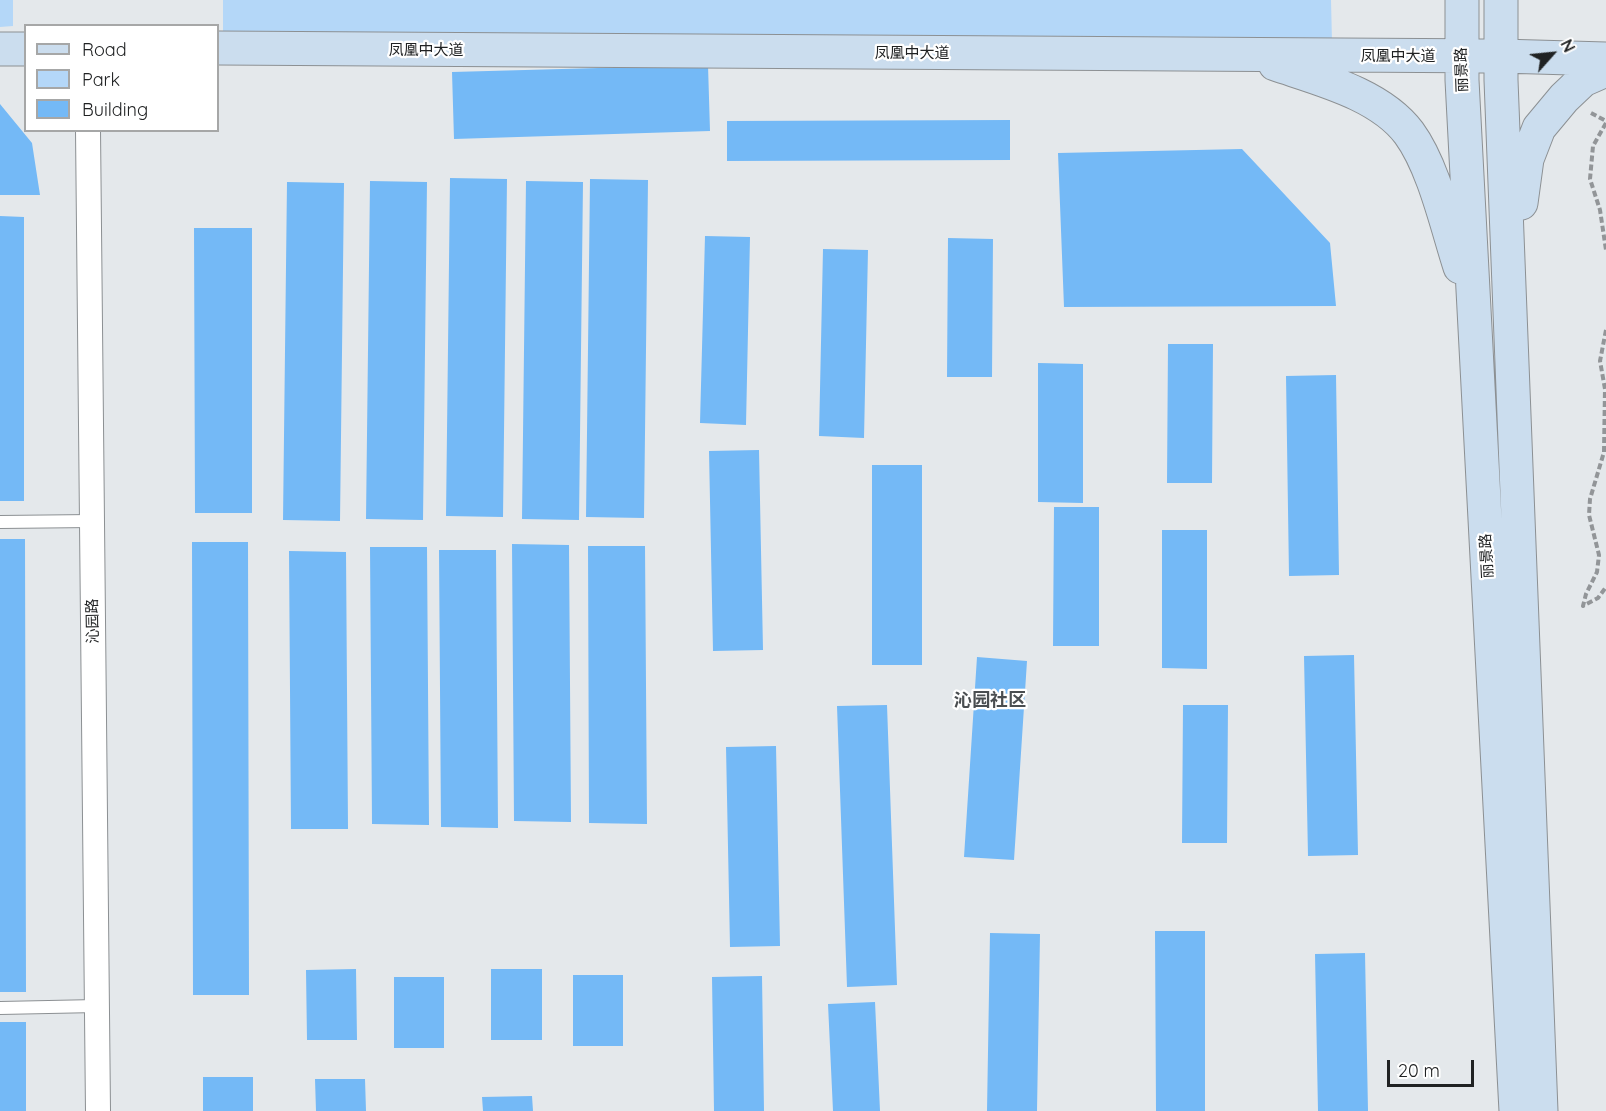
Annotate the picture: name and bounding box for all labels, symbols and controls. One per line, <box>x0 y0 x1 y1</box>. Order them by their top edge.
legend <box>24 24 219 132</box>
north arrow <box>1522 24 1582 84</box>
text: N <box>1556 36 1580 56</box>
text: Road <box>82 38 127 61</box>
street label: 凤凰中大道 <box>389 41 463 59</box>
street label: 凤凰中大道 <box>875 44 949 62</box>
street label: 凤凰中大道 <box>1361 47 1435 65</box>
street label: 丽景路 <box>1452 47 1472 93</box>
text: Park <box>82 68 120 91</box>
text: Building <box>82 98 148 121</box>
street label: 丽景路 <box>1477 533 1497 579</box>
street label: 沁园路 <box>84 598 102 644</box>
district label: 沁园社区 <box>954 690 1026 712</box>
scale bar <box>1390 1048 1477 1086</box>
text: 20 m <box>1398 1059 1440 1082</box>

